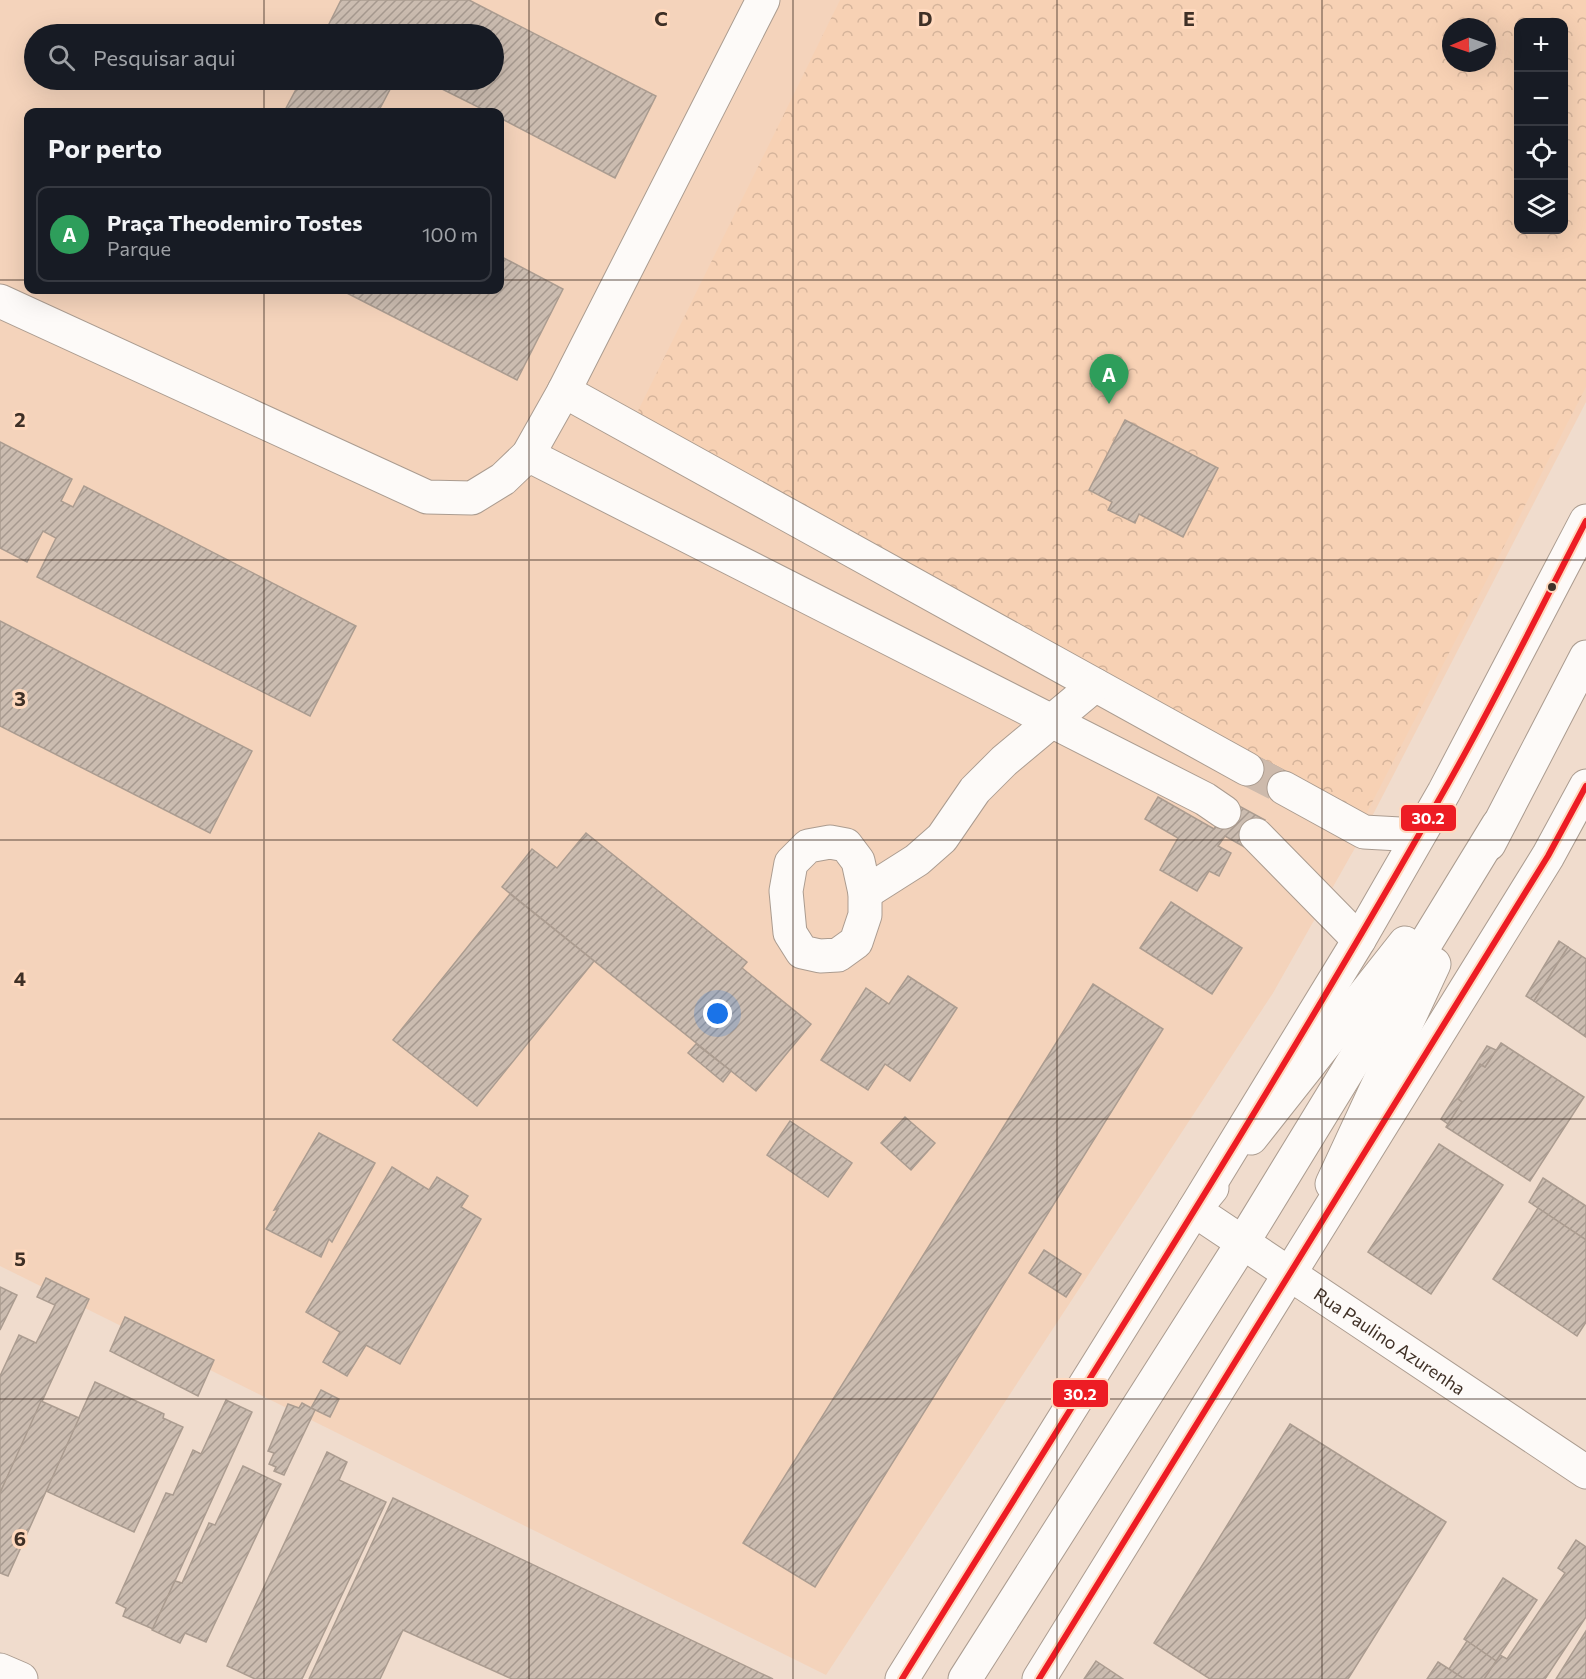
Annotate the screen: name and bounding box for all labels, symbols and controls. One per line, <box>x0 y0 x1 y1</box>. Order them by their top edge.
text: C <box>654 6 668 30</box>
text: D <box>918 6 932 30</box>
text: E <box>1183 6 1195 30</box>
north arrow <box>1442 18 1496 72</box>
map controls <box>1514 18 1568 234</box>
button: + <box>1514 18 1568 72</box>
search box <box>24 24 504 90</box>
icon: search <box>45 41 78 74</box>
text: Pesquisar aqui <box>93 44 236 71</box>
button: − <box>1514 72 1568 126</box>
button: locate <box>1514 126 1568 180</box>
text: Por perto <box>48 132 162 163</box>
button: layers <box>1514 180 1568 234</box>
text: Praça Theodemiro Tostes <box>107 209 362 236</box>
text: A <box>62 222 77 246</box>
text: 100 m <box>422 222 478 246</box>
text: Parque <box>107 236 171 260</box>
pin: A <box>1090 354 1128 404</box>
text: 2 <box>14 407 26 431</box>
unlabelled marker <box>1546 581 1558 593</box>
text: 3 <box>14 686 26 710</box>
line badge: 30.2 <box>1400 804 1457 832</box>
text: 30.2 <box>1411 808 1445 827</box>
text: 4 <box>14 966 26 990</box>
your location <box>703 999 732 1028</box>
text: 5 <box>14 1246 26 1270</box>
street label: Rua Paulino Azurenha <box>1310 1282 1470 1399</box>
line badge: 30.2 <box>1052 1379 1109 1408</box>
text: 30.2 <box>1063 1384 1097 1403</box>
text: 6 <box>14 1526 26 1550</box>

